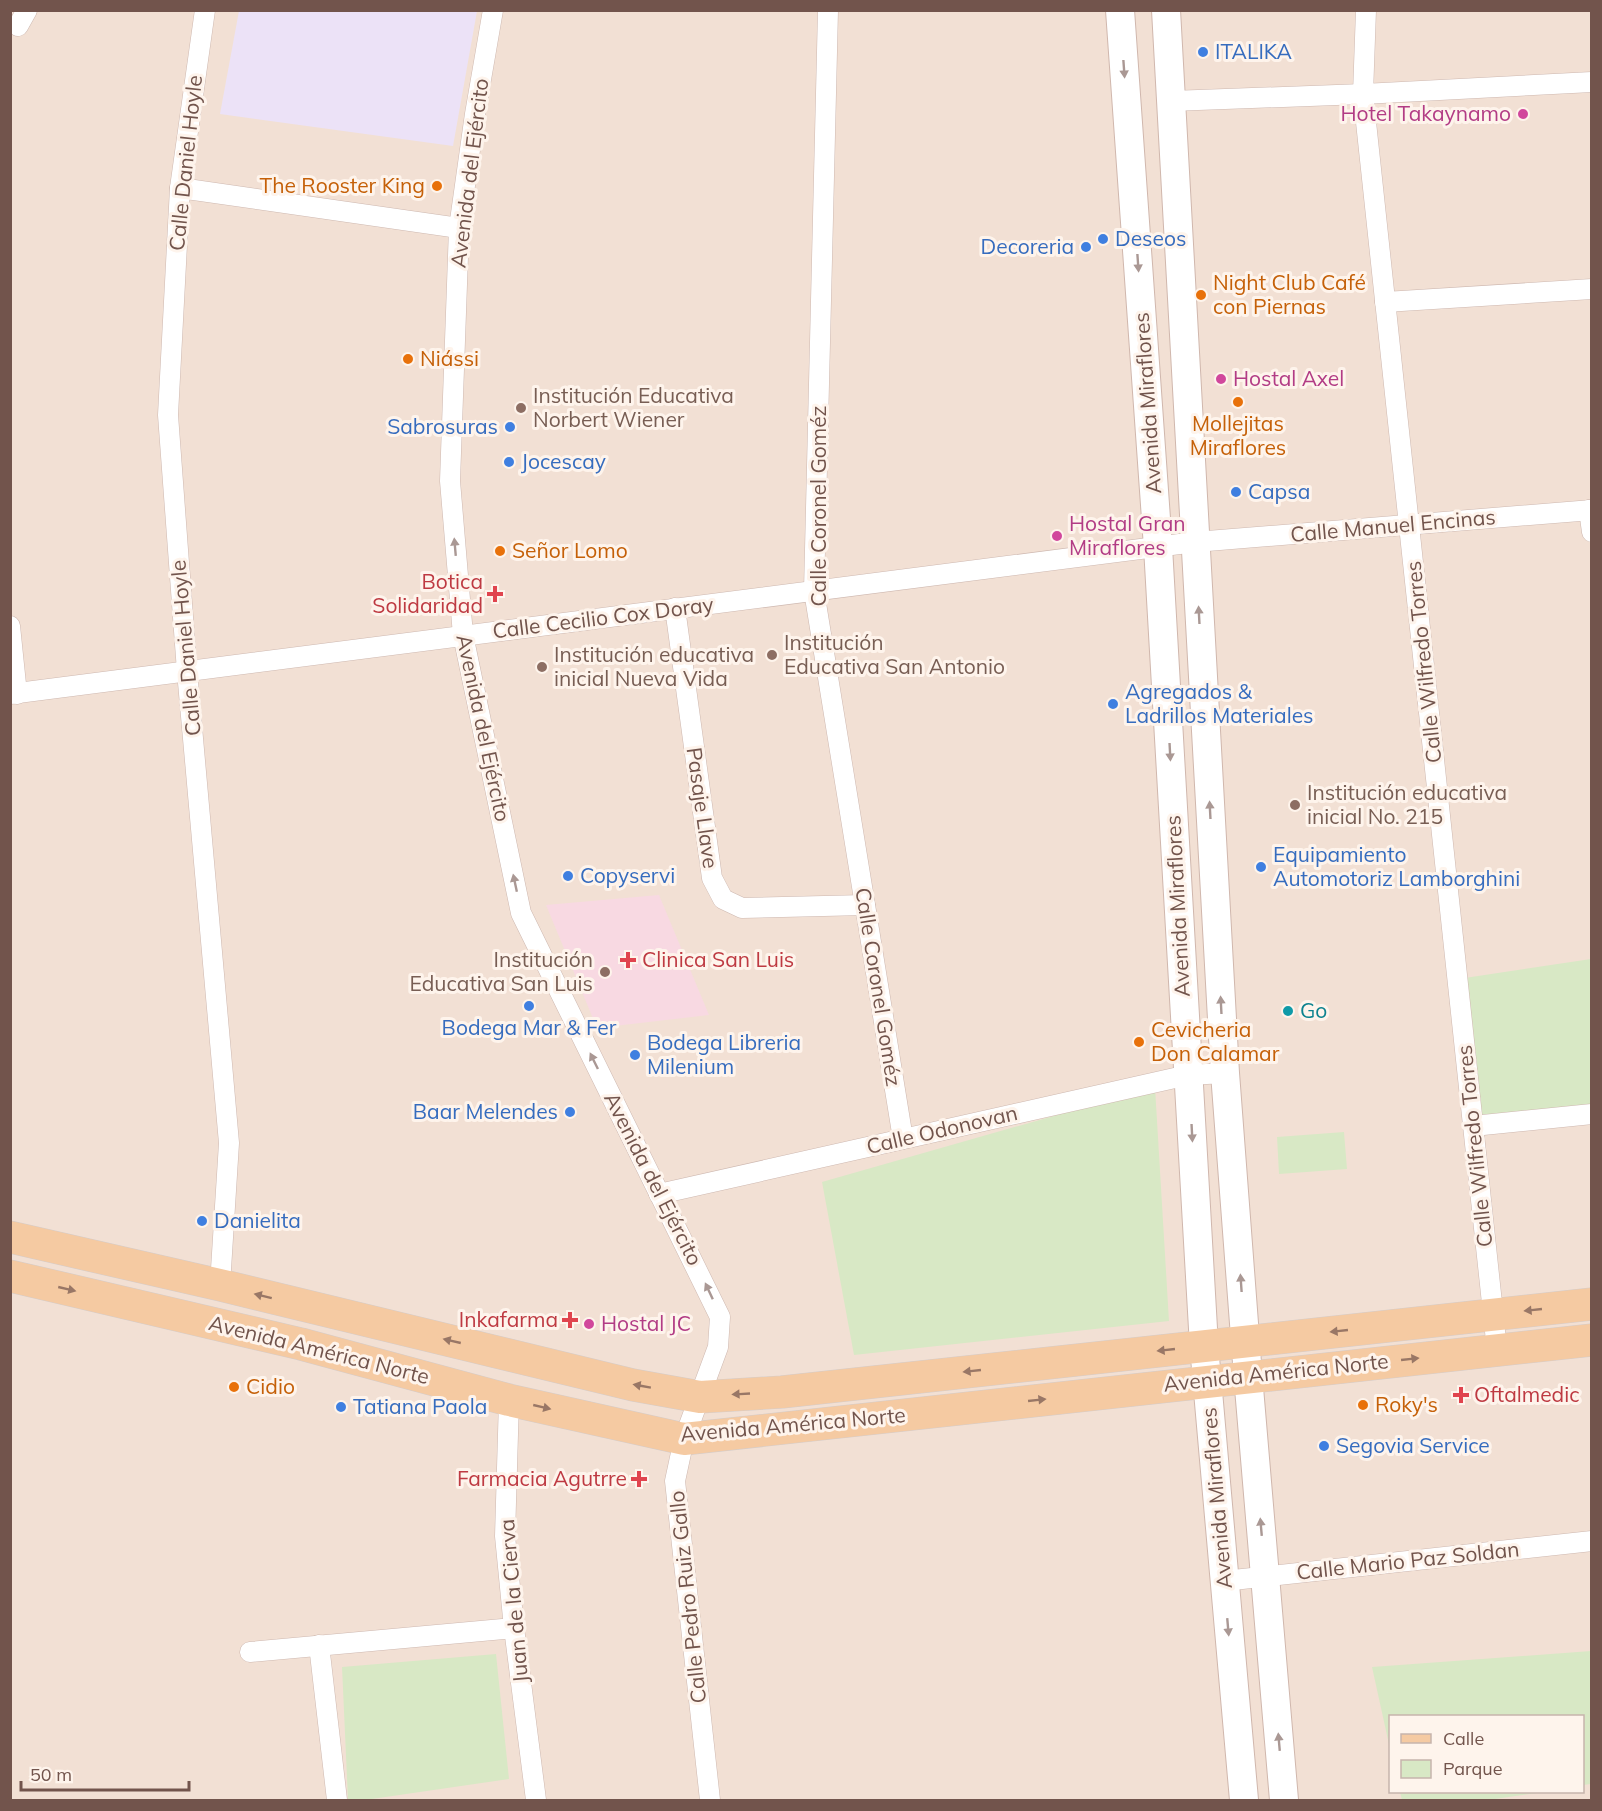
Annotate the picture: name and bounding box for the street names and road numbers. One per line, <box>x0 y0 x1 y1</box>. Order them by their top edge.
street label: Calle Daniel Hoyle <box>163 74 207 252</box>
street label: Avenida del Ejército <box>444 77 494 269</box>
street label: Avenida Miraflores <box>1128 311 1166 495</box>
street label: Calle Coronel Goméz <box>805 406 831 606</box>
street label: Calle Manuel Encinas <box>1289 503 1497 547</box>
street label: Calle Daniel Hoyle <box>164 559 206 737</box>
street label: Calle Wilfredo Torres <box>1399 560 1447 764</box>
street label: Calle Cecilio Cox Doray <box>491 591 715 643</box>
street label: Avenida del Ejército <box>451 632 517 824</box>
street label: Pasaje Llave <box>682 746 724 870</box>
street label: Avenida Miraflores <box>1159 815 1195 998</box>
street label: Calle Coronel Goméz <box>850 886 908 1088</box>
street label: Calle Wilfredo Torres <box>1450 1044 1498 1248</box>
street label: Avenida del Ejército <box>599 1088 709 1269</box>
street label: Calle Odonovan <box>864 1099 1020 1159</box>
street label: Avenida América Norte <box>206 1309 432 1389</box>
street label: Avenida América Norte <box>1162 1347 1390 1397</box>
street label: Avenida América Norte <box>679 1401 907 1447</box>
street label: Avenida Miraflores <box>1195 1406 1237 1590</box>
street label: Calle Pedro Ruiz Gallo <box>663 1489 711 1705</box>
street label: Juan de la Cierva <box>493 1518 533 1684</box>
street label: Calle Mario Paz Soldan <box>1295 1535 1521 1585</box>

